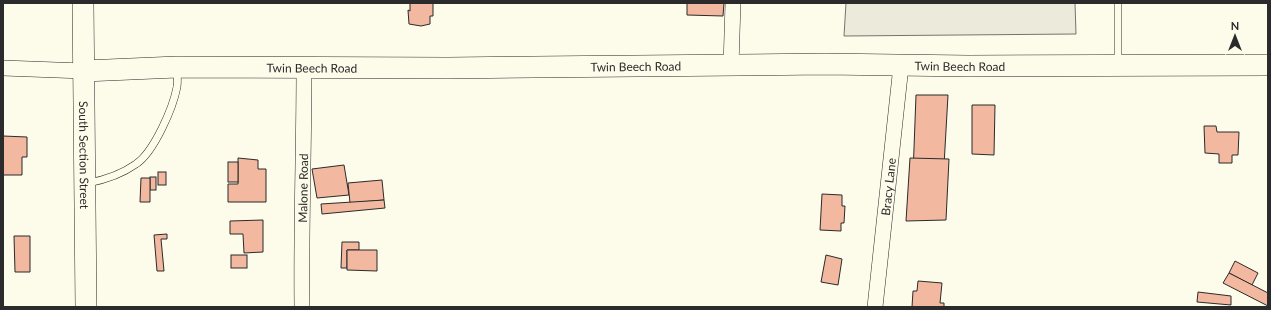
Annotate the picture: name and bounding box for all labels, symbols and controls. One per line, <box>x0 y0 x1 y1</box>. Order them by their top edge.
north arrow <box>1215 16 1255 56</box>
text: N <box>1231 19 1239 32</box>
street label: Twin Beech Road <box>590 58 681 74</box>
street label: Twin Beech Road <box>914 58 1005 74</box>
street label: Twin Beech Road <box>267 60 357 75</box>
street label: South Section Street <box>76 101 93 210</box>
street label: Malone Road <box>295 153 311 223</box>
street label: Bracy Lane <box>877 157 899 216</box>

